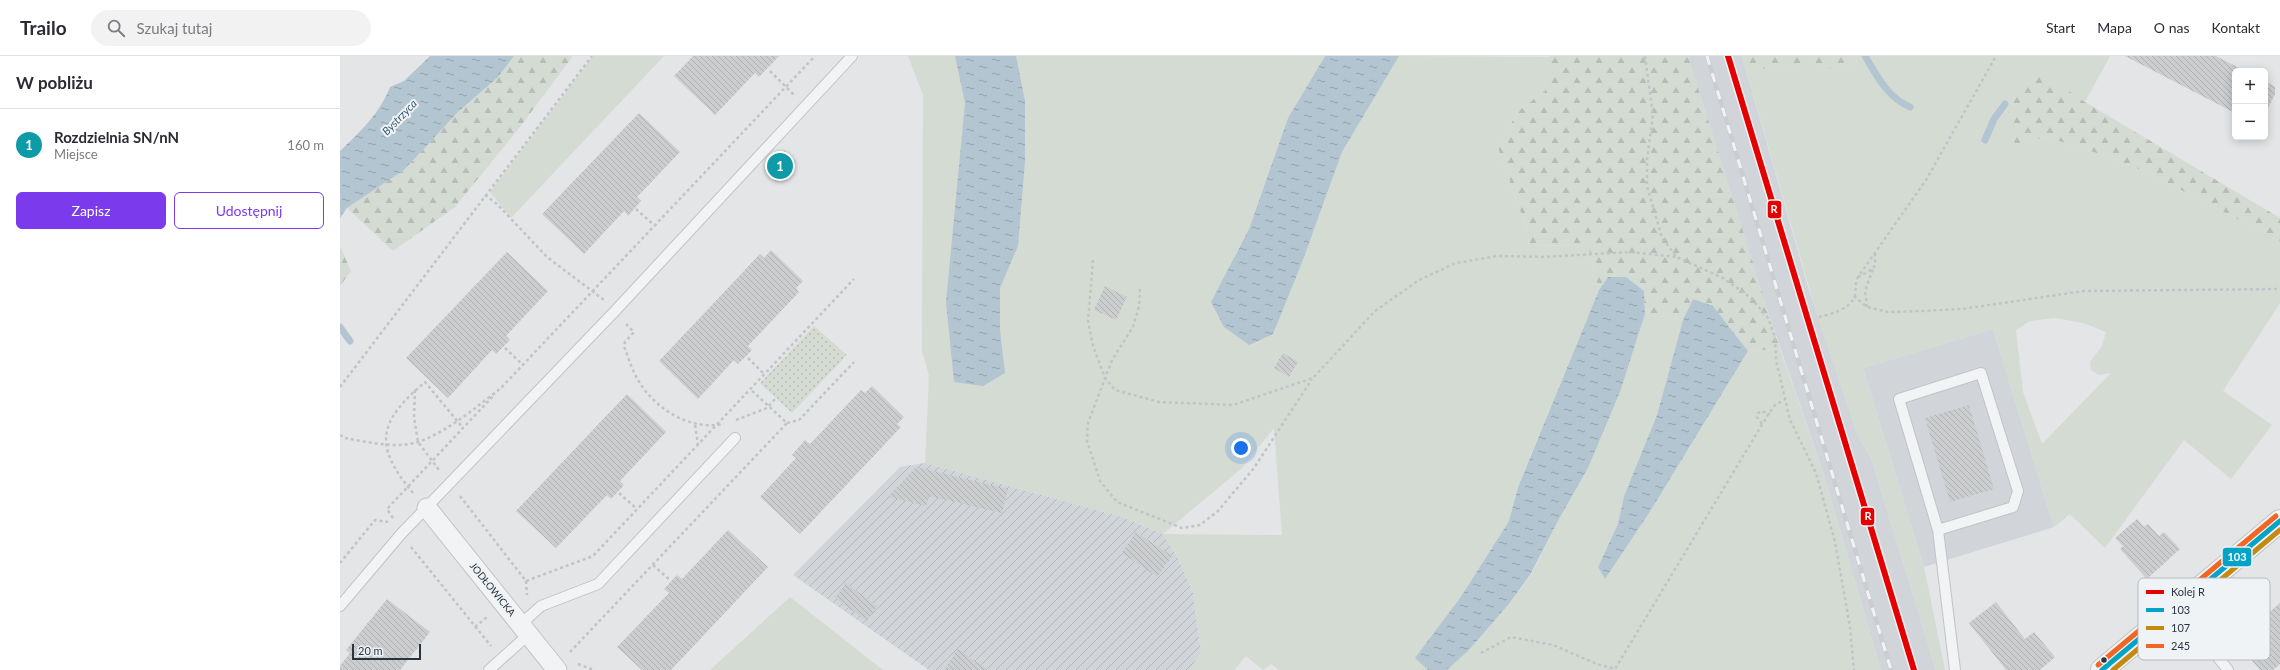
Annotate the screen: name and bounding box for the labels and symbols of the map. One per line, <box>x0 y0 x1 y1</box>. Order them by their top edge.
water label: Bystrzyca <box>379 96 419 137</box>
pin: 1 <box>767 151 793 181</box>
line badge: R <box>1767 200 1782 219</box>
text: R <box>1770 202 1778 215</box>
your location <box>1231 438 1251 458</box>
line badge: R <box>1860 507 1875 526</box>
text: R <box>1864 509 1872 522</box>
line badge: 103 <box>2222 547 2252 567</box>
text: 103 <box>2227 550 2247 563</box>
street label: JODŁOWICKA <box>468 560 519 619</box>
legend <box>2138 578 2270 660</box>
text: Kolej R <box>2171 585 2205 598</box>
text: 103 <box>2171 603 2190 616</box>
text: 107 <box>2171 621 2190 634</box>
text: 245 <box>2171 639 2190 652</box>
scale bar <box>352 642 421 661</box>
unlabelled marker <box>2099 655 2109 665</box>

